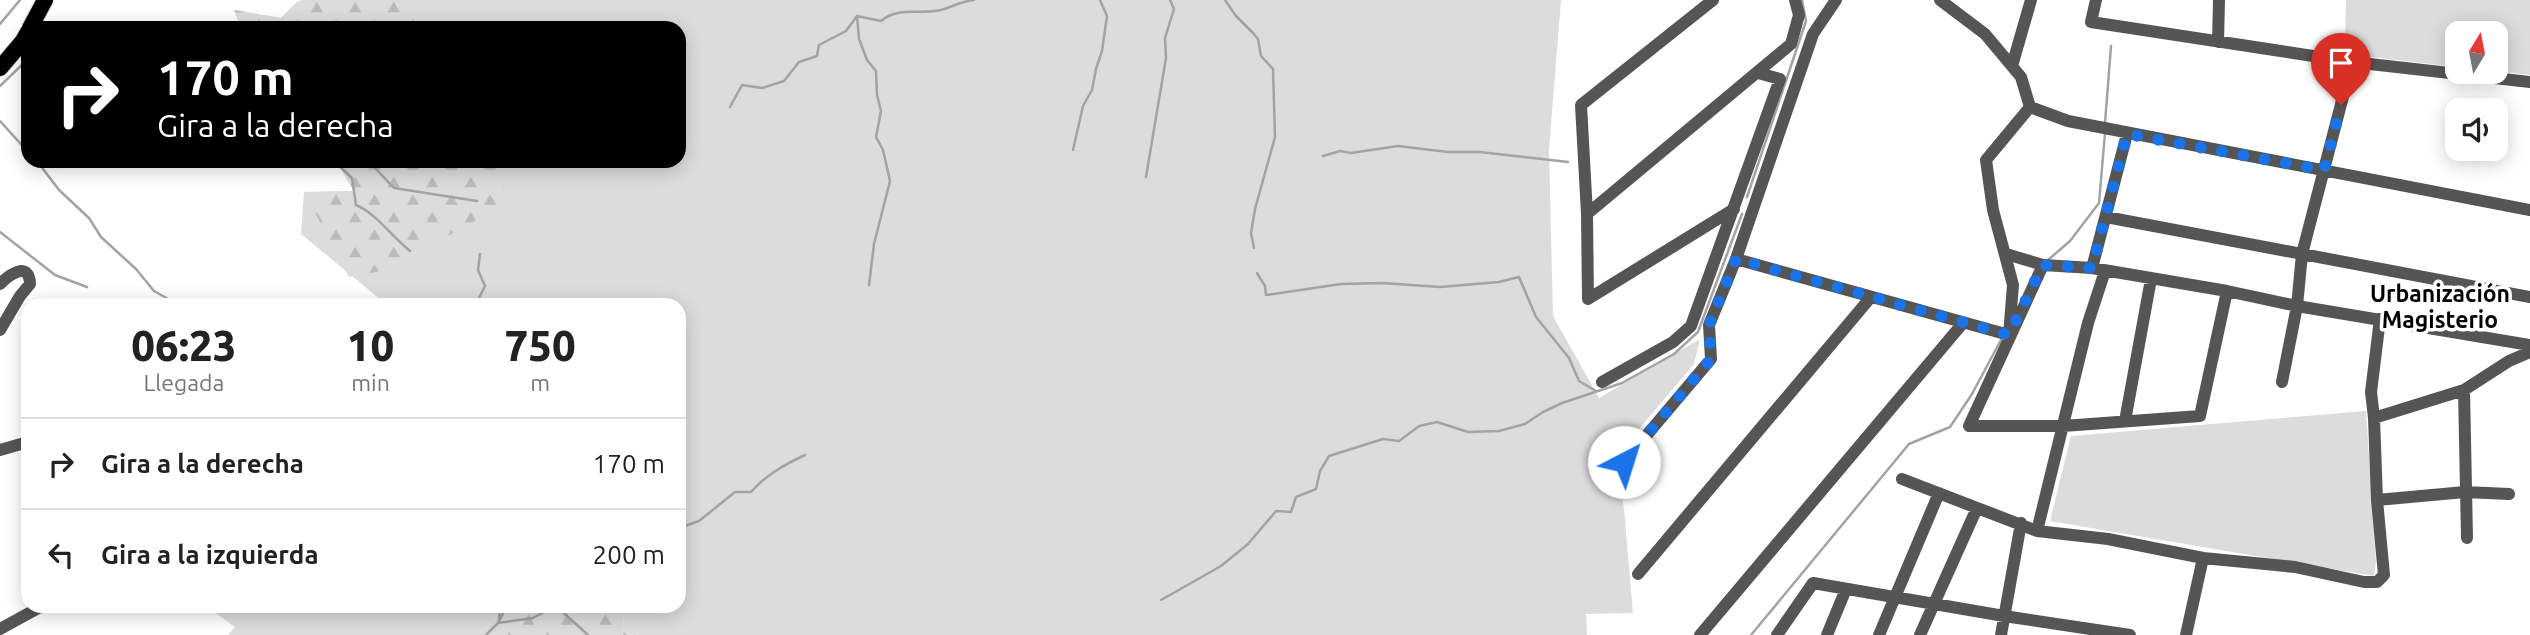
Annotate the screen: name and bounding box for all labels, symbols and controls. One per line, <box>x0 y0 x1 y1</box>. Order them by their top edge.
north arrow <box>2445 21 2508 84</box>
map controls <box>2445 21 2508 161</box>
pin <box>2311 33 2371 105</box>
icon: arrive <box>2322 44 2360 82</box>
icon: right <box>42 49 133 140</box>
text: 170 m <box>157 49 294 104</box>
button: sound <box>2445 98 2508 161</box>
text: Gira a la derecha <box>157 107 394 143</box>
district label: Urbanización Magisterio <box>2370 281 2510 332</box>
text: 06:23 <box>131 322 236 369</box>
text: 10 <box>347 322 394 369</box>
text: 750 <box>505 322 576 369</box>
text: Llegada <box>144 370 224 395</box>
text: min <box>351 370 390 395</box>
text: m <box>530 370 550 395</box>
position arrow <box>1587 425 1661 499</box>
icon: right <box>42 445 80 483</box>
text: Gira a la derecha <box>101 449 304 478</box>
text: 170 m <box>593 449 665 478</box>
icon: left <box>42 536 80 574</box>
text: Gira a la izquierda <box>101 540 319 569</box>
text: 200 m <box>593 540 665 569</box>

